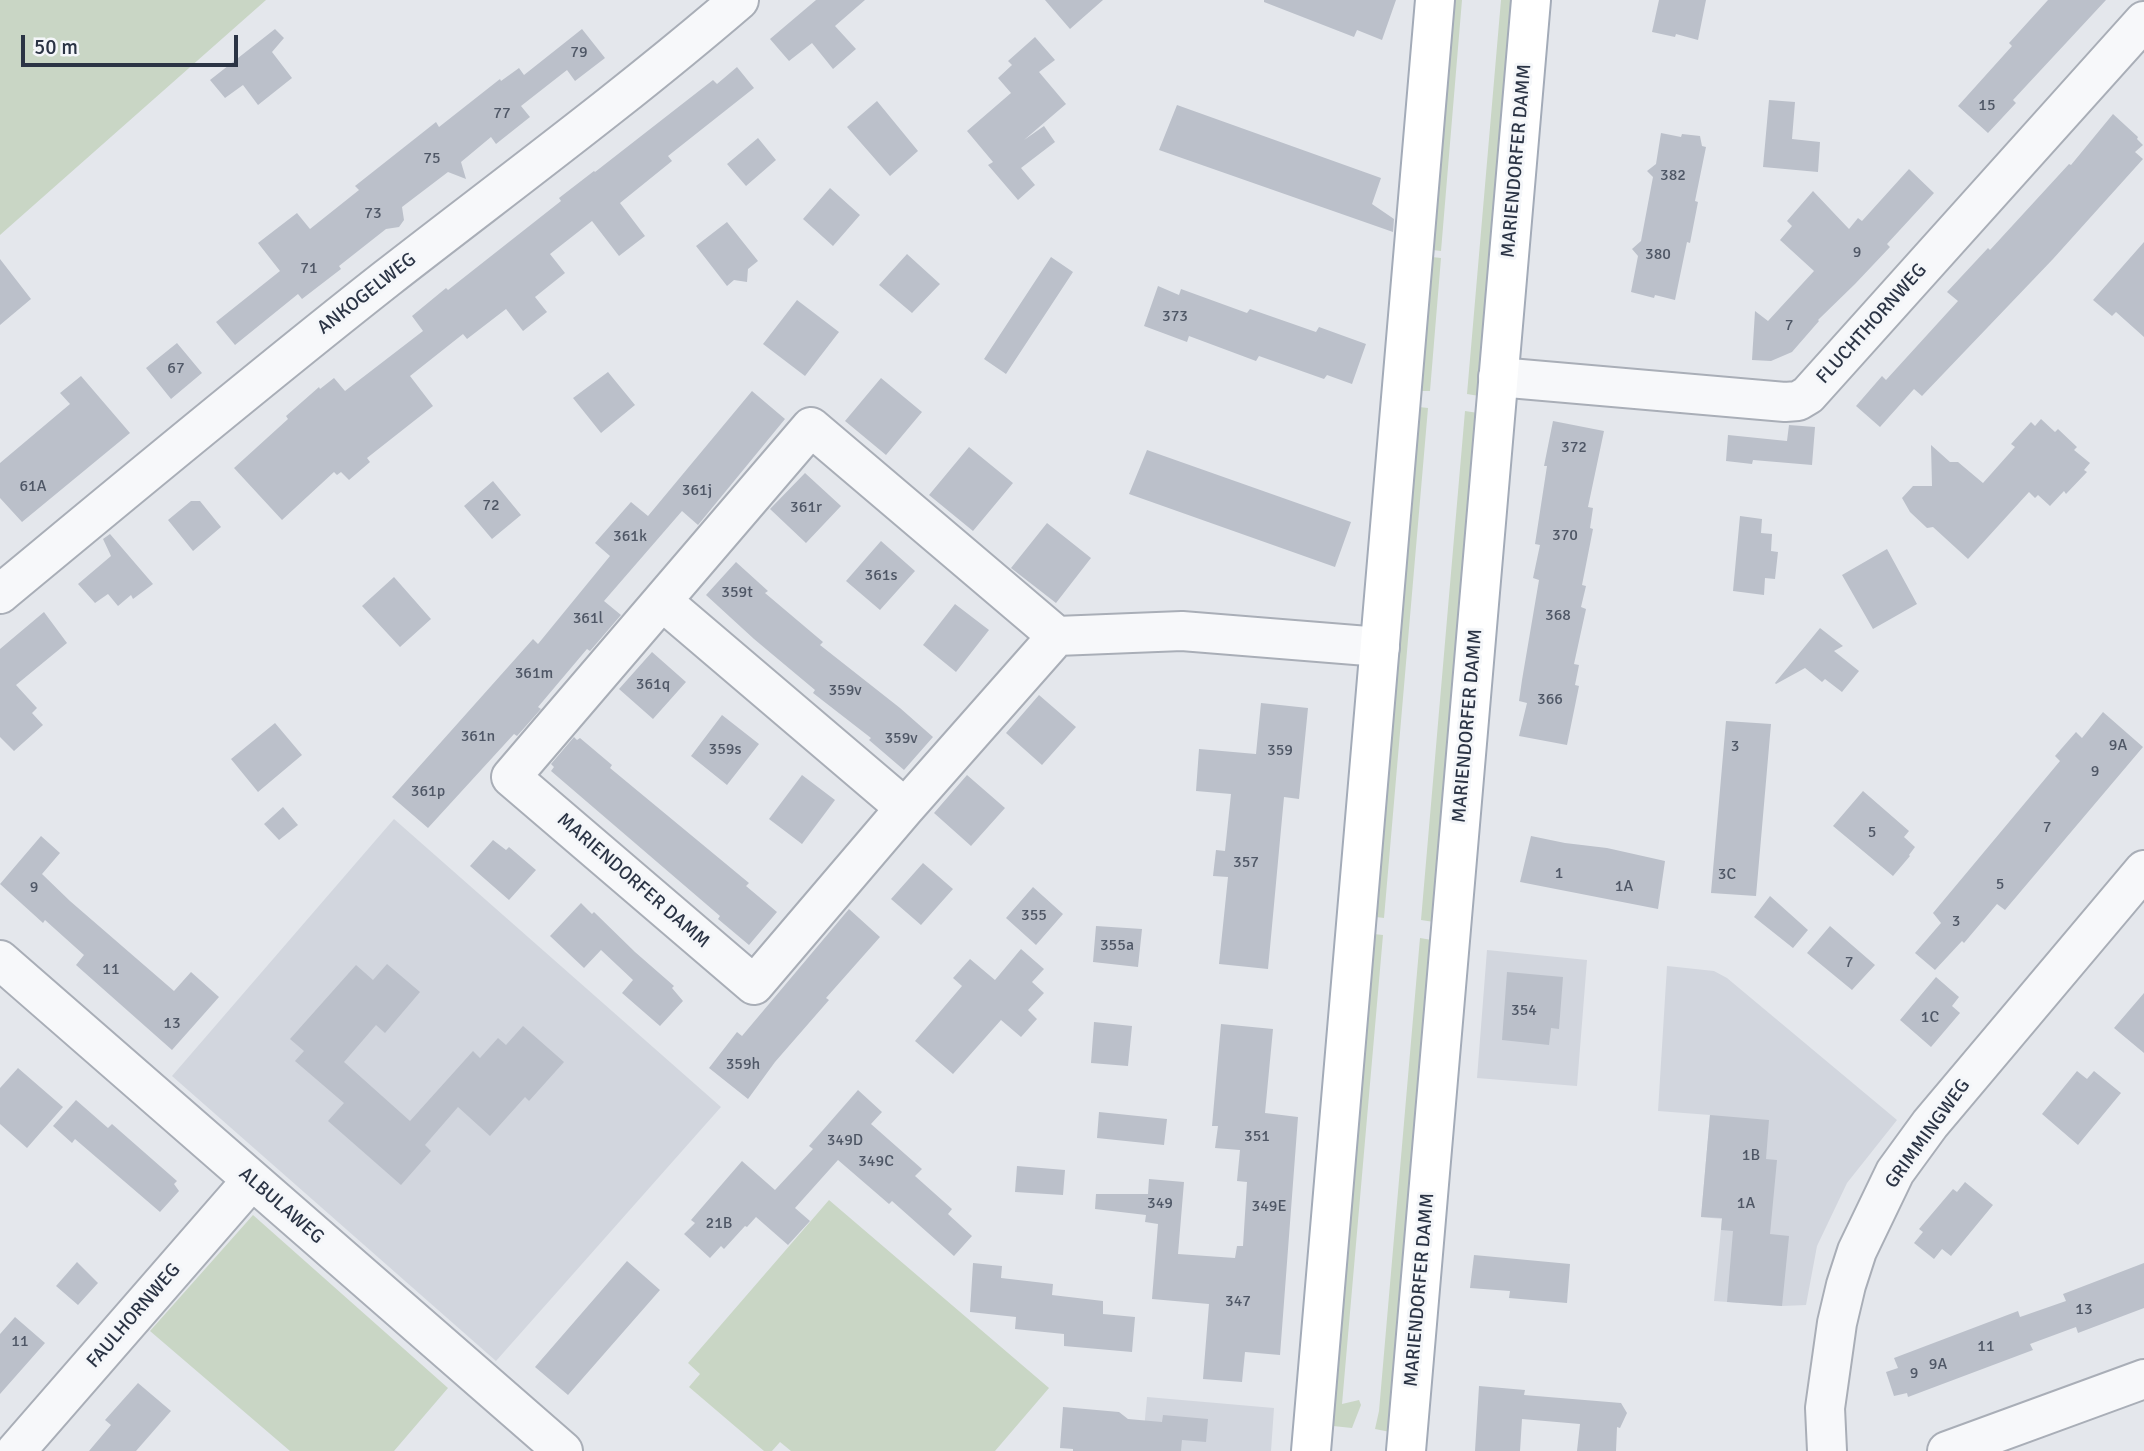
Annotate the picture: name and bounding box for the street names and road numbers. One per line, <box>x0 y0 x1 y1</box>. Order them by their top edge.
street label: MARIENDORFER DAMM <box>1497 63 1537 259</box>
street label: ANKOGELWEG <box>313 248 421 340</box>
street label: FLUCHTHORNWEG <box>1812 259 1932 389</box>
street label: MARIENDORFER DAMM <box>1448 628 1488 824</box>
street label: MARIENDORFER DAMM <box>552 809 714 953</box>
street label: GRIMMINGWEG <box>1881 1075 1975 1193</box>
street label: ALBULAWEG <box>234 1163 328 1249</box>
street label: MARIENDORFER DAMM <box>1400 1192 1440 1388</box>
street label: FAULHORNWEG <box>82 1259 186 1373</box>

